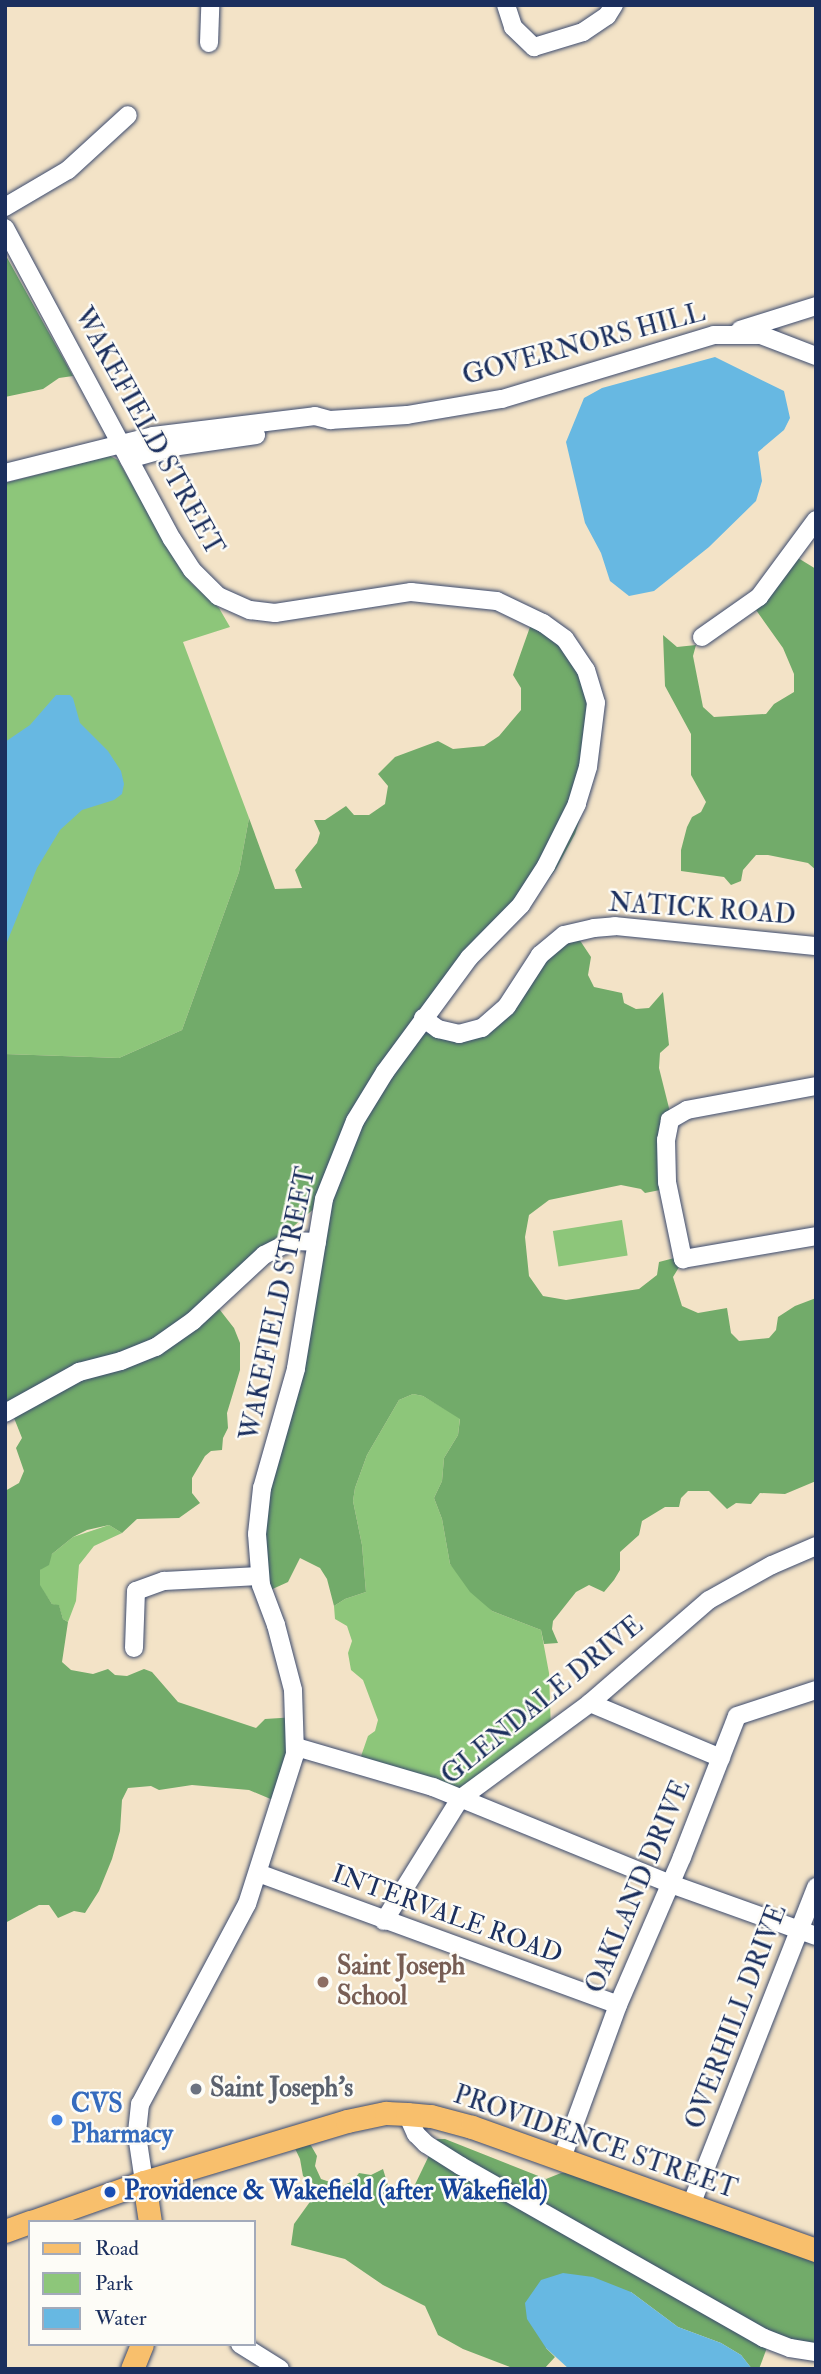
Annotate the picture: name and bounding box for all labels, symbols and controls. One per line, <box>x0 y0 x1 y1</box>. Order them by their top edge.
street label: GOVERNORS HILL <box>459 298 709 392</box>
street label: WAKEFIELD STREET <box>67 303 229 561</box>
street label: NATICK ROAD <box>607 888 797 932</box>
street label: WAKEFIELD STREET <box>235 1165 323 1443</box>
street label: GLENDALE DRIVE <box>436 1610 650 1792</box>
street label: OAKLAND DRIVE <box>580 1776 698 1998</box>
street label: INTERVALE ROAD <box>328 1859 566 1971</box>
street label: OVERHILL DRIVE <box>680 1900 794 2134</box>
place label: Saint Joseph School <box>337 1951 465 2012</box>
marker: Saint Joseph School <box>315 1974 331 1990</box>
place label: Saint Joseph's <box>210 2073 353 2105</box>
street label: PROVIDENCE STREET <box>449 2080 741 2206</box>
marker: Saint Joseph's <box>188 2081 204 2097</box>
place label: CVS Pharmacy <box>71 2089 173 2150</box>
marker: CVS Pharmacy <box>49 2112 65 2128</box>
place label: Providence & Wakefield (after Wakefield) <box>124 2176 548 2208</box>
marker: Providence & Wakefield (after Wakefield) <box>102 2184 118 2200</box>
legend <box>28 2220 256 2346</box>
text: Road <box>95 2235 139 2262</box>
text: Park <box>95 2270 133 2297</box>
text: Water <box>95 2305 147 2332</box>

